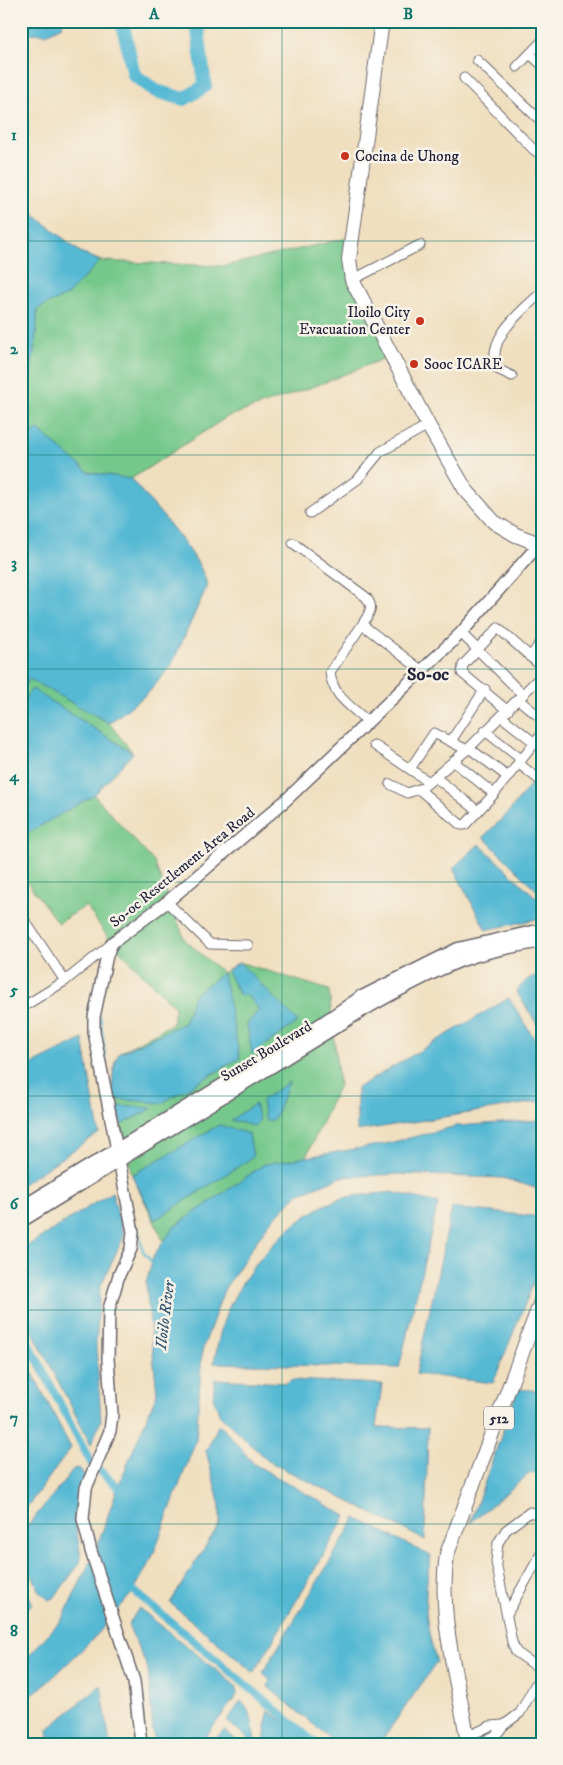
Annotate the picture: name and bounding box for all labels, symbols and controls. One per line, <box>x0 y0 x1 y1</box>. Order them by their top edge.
text: A <box>148 4 160 24</box>
text: B <box>403 4 413 24</box>
text: 1 <box>11 125 17 145</box>
place label: Cocina de Uhong <box>355 147 459 166</box>
marker: Cocina de Uhong <box>339 150 351 162</box>
place label: Iloilo City Evacuation Center <box>299 303 411 339</box>
marker: Iloilo City Evacuation Center <box>414 315 426 327</box>
text: 2 <box>10 339 19 359</box>
place label: Sooc ICARE <box>424 355 503 374</box>
marker: Sooc ICARE <box>408 358 420 370</box>
text: 3 <box>11 553 17 573</box>
district label: So-oc <box>407 664 449 686</box>
text: 4 <box>8 766 19 786</box>
street label: So-oc Resettlement Area Road <box>106 803 259 932</box>
text: 5 <box>9 980 18 1000</box>
street label: Sunset Boulevard <box>217 1017 316 1086</box>
text: 6 <box>10 1194 20 1214</box>
water label: Iloilo River <box>151 1278 179 1351</box>
road number: 512 <box>484 1406 514 1430</box>
text: 7 <box>10 1408 18 1428</box>
text: 8 <box>10 1621 18 1641</box>

